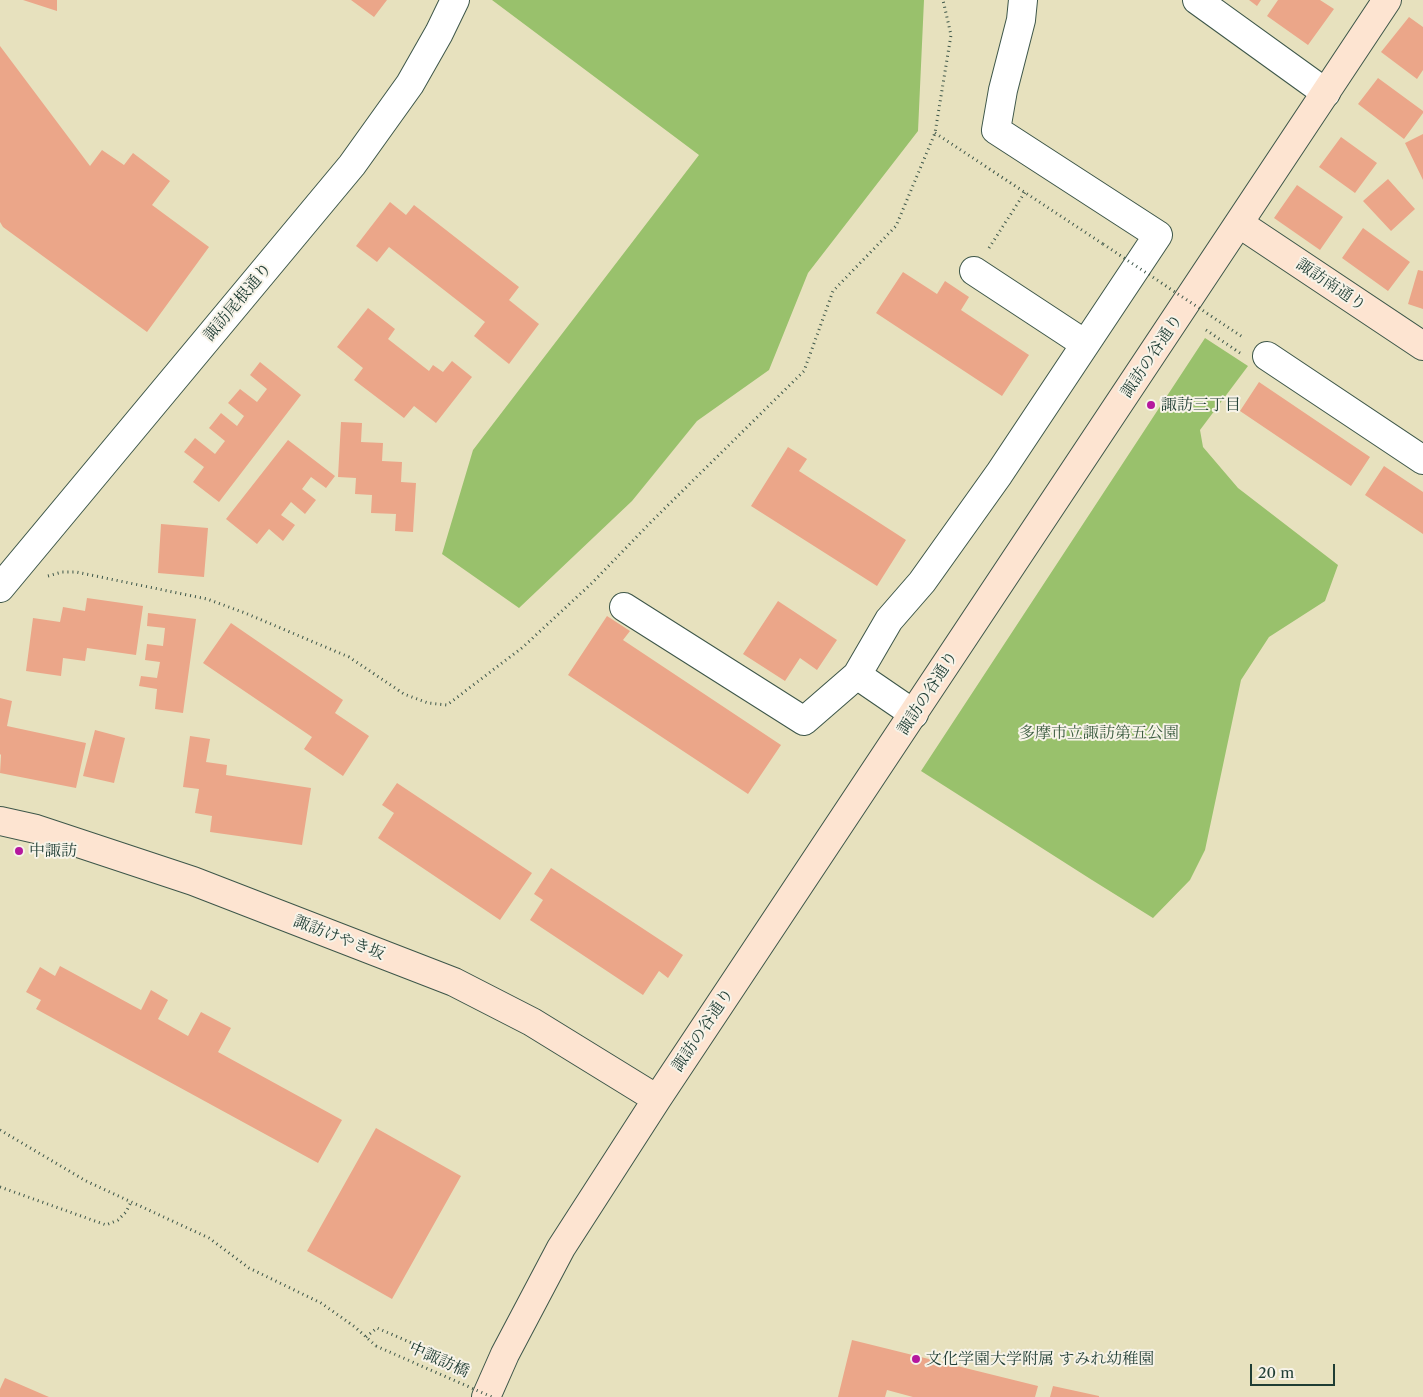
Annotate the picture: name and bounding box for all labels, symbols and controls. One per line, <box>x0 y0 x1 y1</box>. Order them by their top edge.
street label: 諏訪南通り <box>1292 255 1370 315</box>
street label: 諏訪尾根通り <box>200 259 276 345</box>
street label: 諏訪の谷通り <box>1117 311 1187 401</box>
place label: 諏訪三丁目 <box>1161 395 1241 415</box>
marker: 諏訪三丁目 <box>1145 399 1157 411</box>
street label: 諏訪の谷通り <box>894 648 962 738</box>
park label: 多摩市立諏訪第五公園 <box>1019 723 1179 743</box>
place label: 中諏訪 <box>29 841 77 861</box>
marker: 中諏訪 <box>13 845 25 857</box>
street label: 諏訪けやき坂 <box>291 912 387 964</box>
street label: 諏訪の谷通り <box>668 985 738 1075</box>
street label: 中諏訪橋 <box>406 1338 472 1382</box>
place label: 文化学園大学附属 すみれ幼稚園 <box>926 1349 1154 1369</box>
marker: 文化学園大学附属 すみれ幼稚園 <box>910 1353 922 1365</box>
scale bar <box>1253 1354 1338 1386</box>
text: 20 m <box>1258 1363 1294 1382</box>

